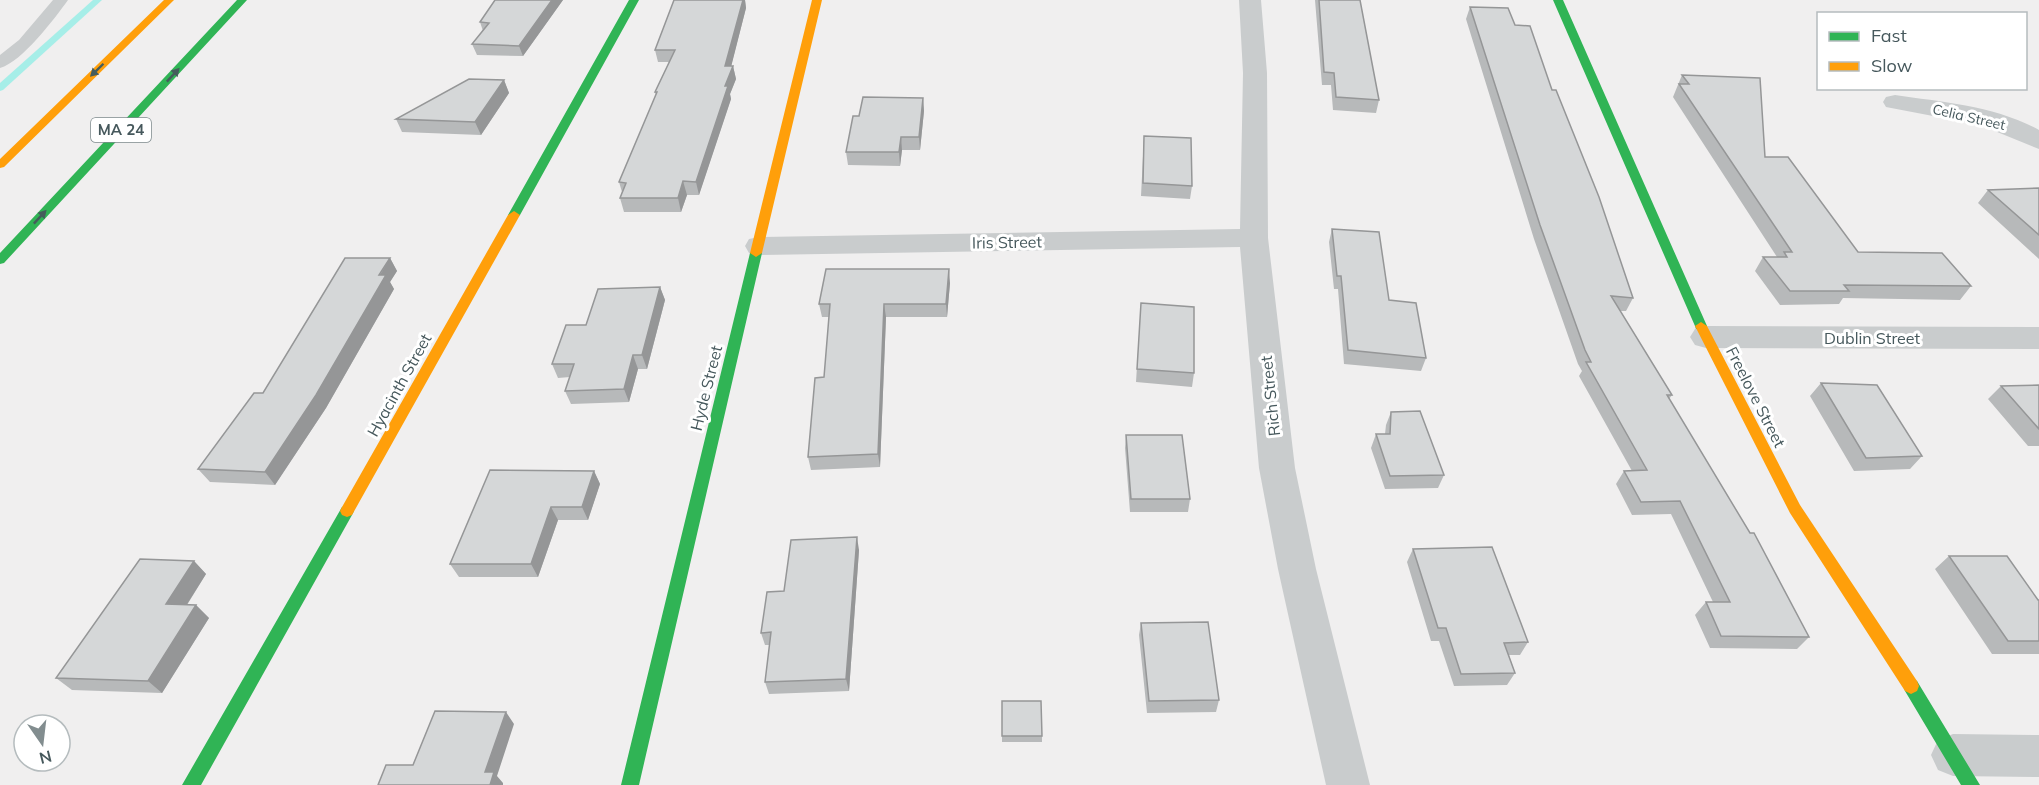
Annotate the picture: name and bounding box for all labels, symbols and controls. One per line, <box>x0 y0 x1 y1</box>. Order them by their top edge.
legend <box>1817 12 2027 90</box>
text: Fast <box>1871 24 1907 47</box>
text: Slow <box>1871 54 1913 77</box>
one-way arrow <box>91 63 105 77</box>
one-way arrow <box>166 67 180 82</box>
street label: Celia Street <box>1931 100 2007 134</box>
road number: MA 24 <box>91 118 151 142</box>
one-way arrow <box>33 210 47 225</box>
street label: Iris Street <box>972 231 1043 253</box>
street label: Dublin Street <box>1824 328 1920 348</box>
street label: Hyacinth Street <box>362 330 436 440</box>
street label: Hyde Street <box>686 343 726 433</box>
street label: Freelove Street <box>1722 343 1790 451</box>
street label: Rich Street <box>1256 354 1284 437</box>
north arrow <box>12 713 72 773</box>
text: N <box>37 746 54 769</box>

